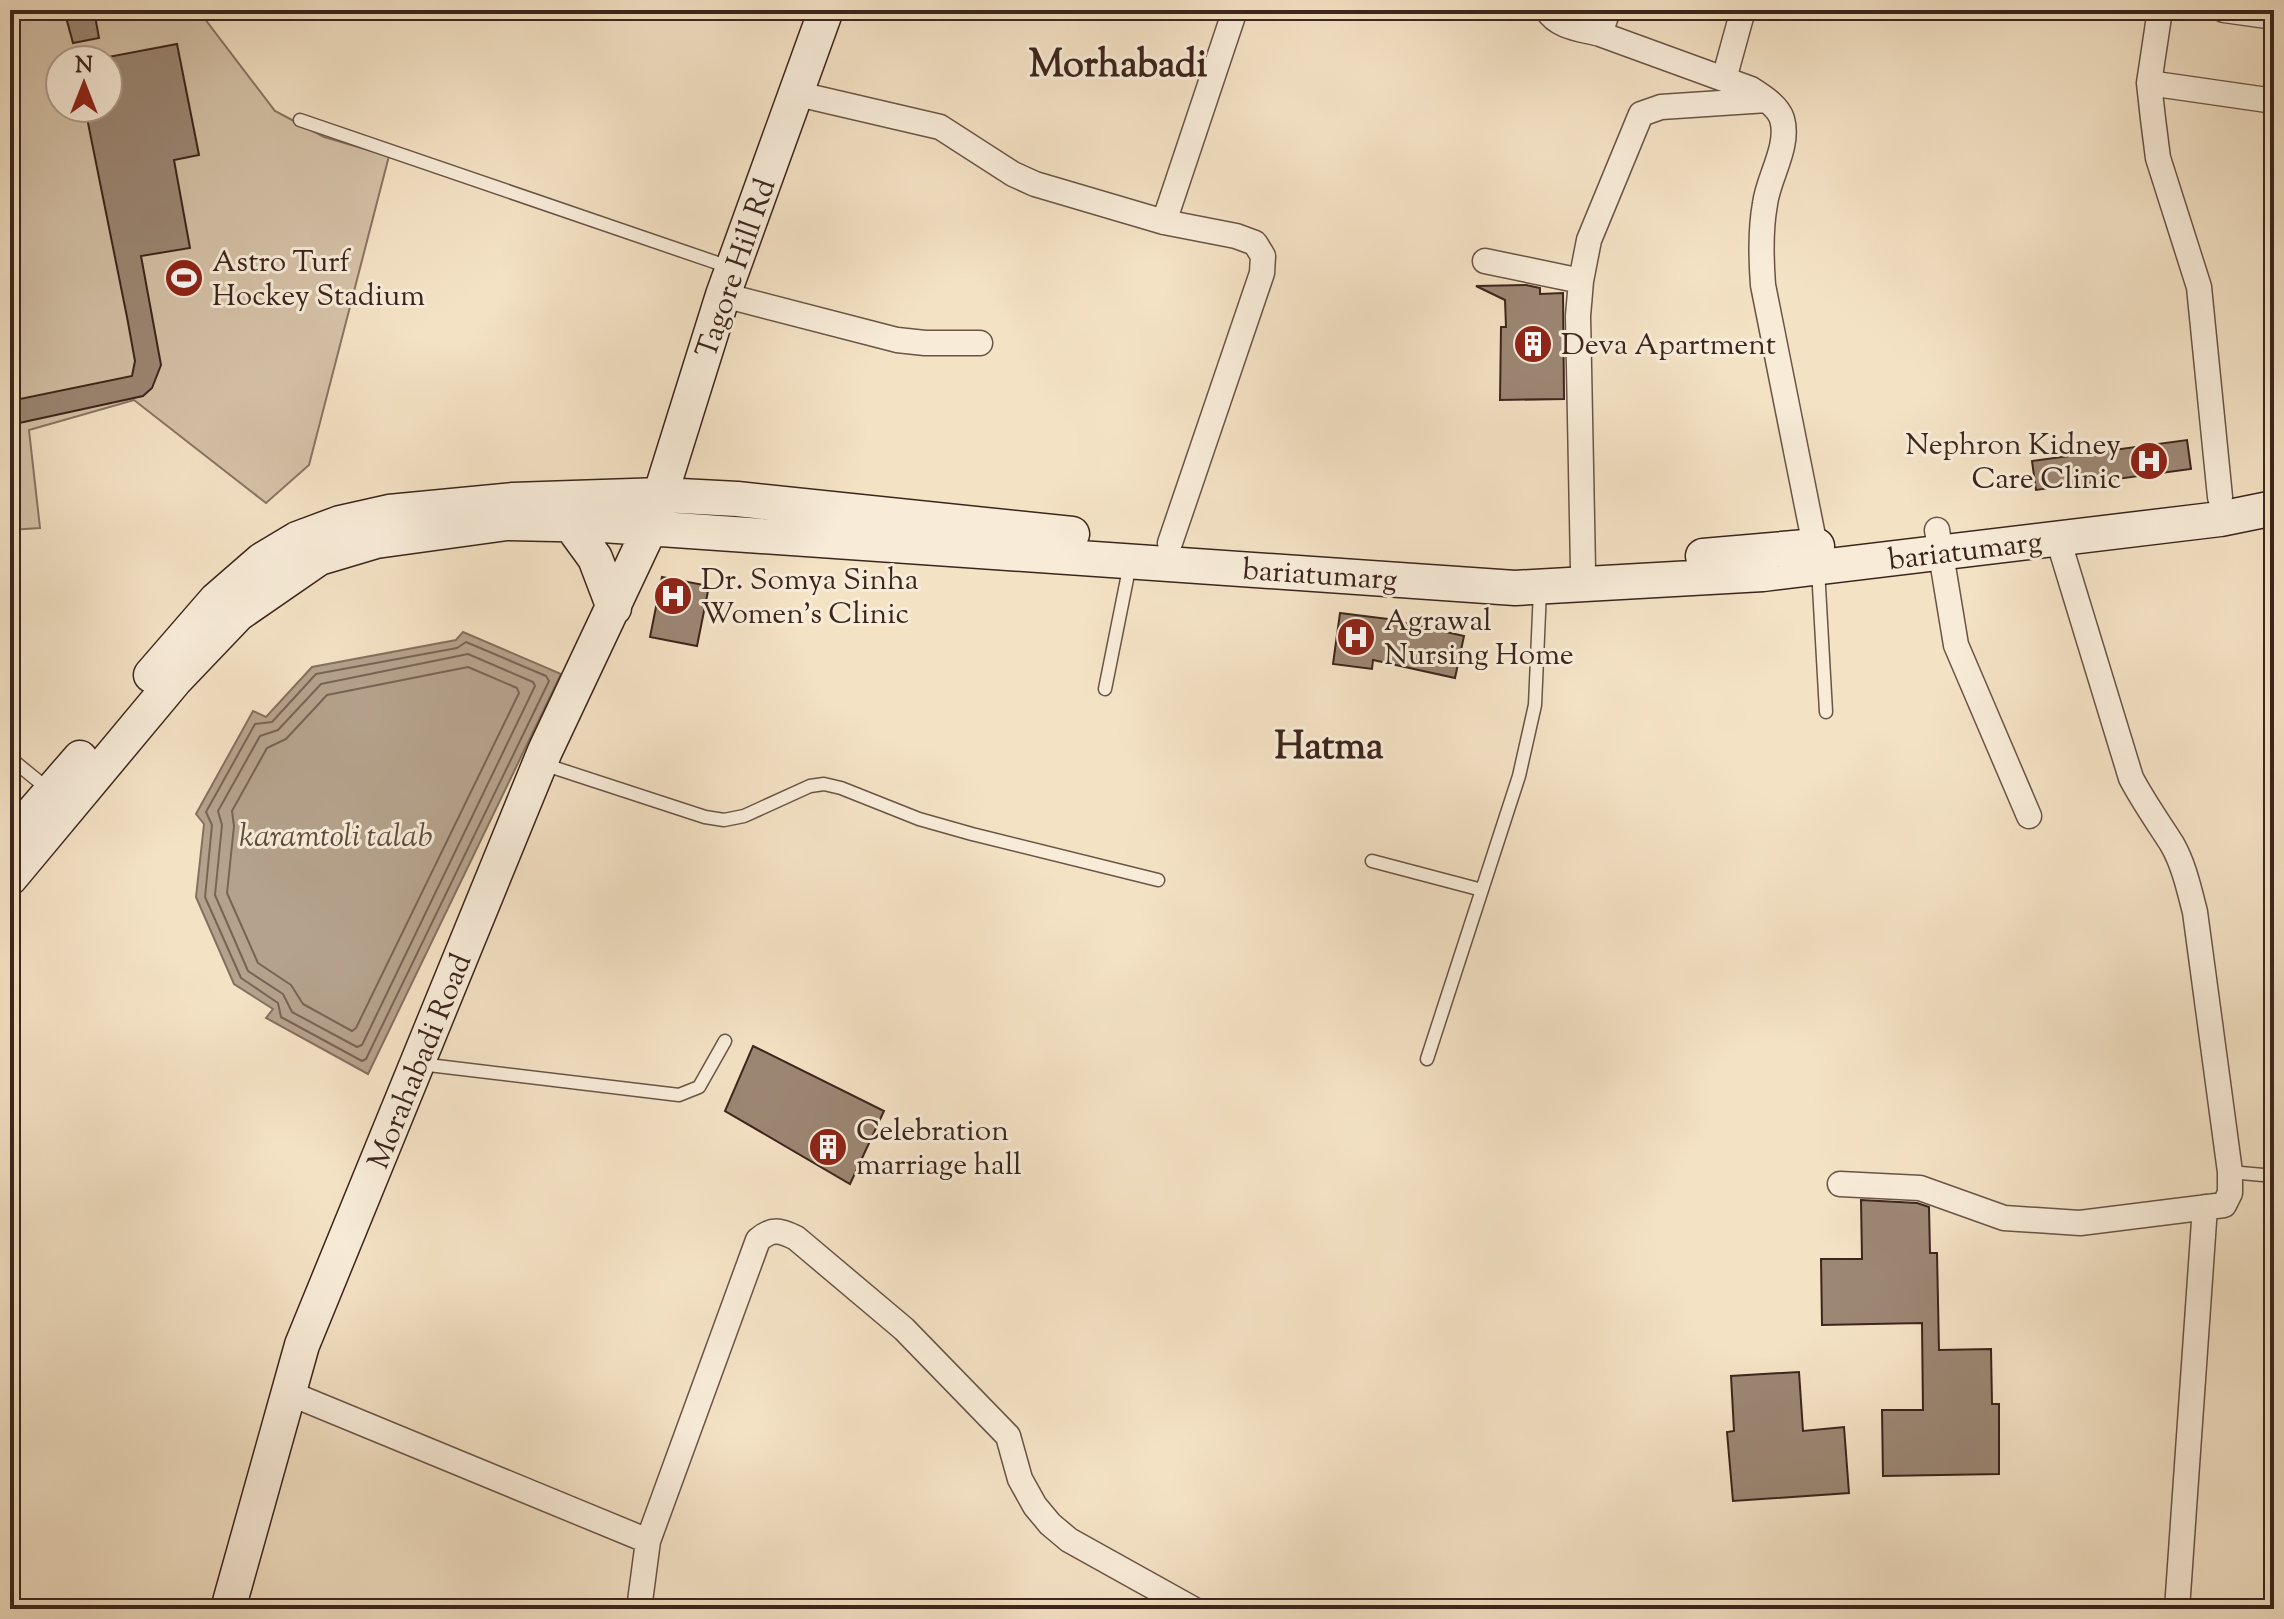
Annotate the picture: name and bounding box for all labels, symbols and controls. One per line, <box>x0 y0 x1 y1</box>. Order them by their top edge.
district label: Morhabadi <box>1029 40 1208 94</box>
north arrow <box>44 44 124 124</box>
text: N <box>75 51 93 83</box>
street label: Tagore Hill Rd <box>687 173 788 364</box>
place label: Astro Turf Hockey Stadium <box>212 242 425 319</box>
sports icon: Astro Turf Hockey Stadium <box>163 257 205 299</box>
building icon: Deva Apartment <box>1512 323 1554 365</box>
place label: Deva Apartment <box>1561 325 1776 368</box>
place label: Nephron Kidney Care Clinic <box>1905 425 2121 502</box>
hospital icon: Nephron Kidney Care Clinic <box>2128 440 2170 482</box>
street label: bariatumarg <box>1886 522 2045 583</box>
street label: bariatumarg <box>1241 550 1399 603</box>
place label: Dr. Somya Sinha Women's Clinic <box>701 560 919 637</box>
hospital icon: Dr. Somya Sinha Women's Clinic <box>652 575 694 617</box>
place label: Agrawal Nursing Home <box>1384 601 1574 678</box>
hospital icon: Agrawal Nursing Home <box>1335 616 1377 658</box>
district label: Hatma <box>1274 722 1384 776</box>
water label: karamtoli talab <box>239 815 433 861</box>
street label: Morahabadi Road <box>359 948 484 1176</box>
place label: Celebration marriage hall <box>856 1111 1022 1188</box>
building icon: Celebration marriage hall <box>807 1126 849 1168</box>

